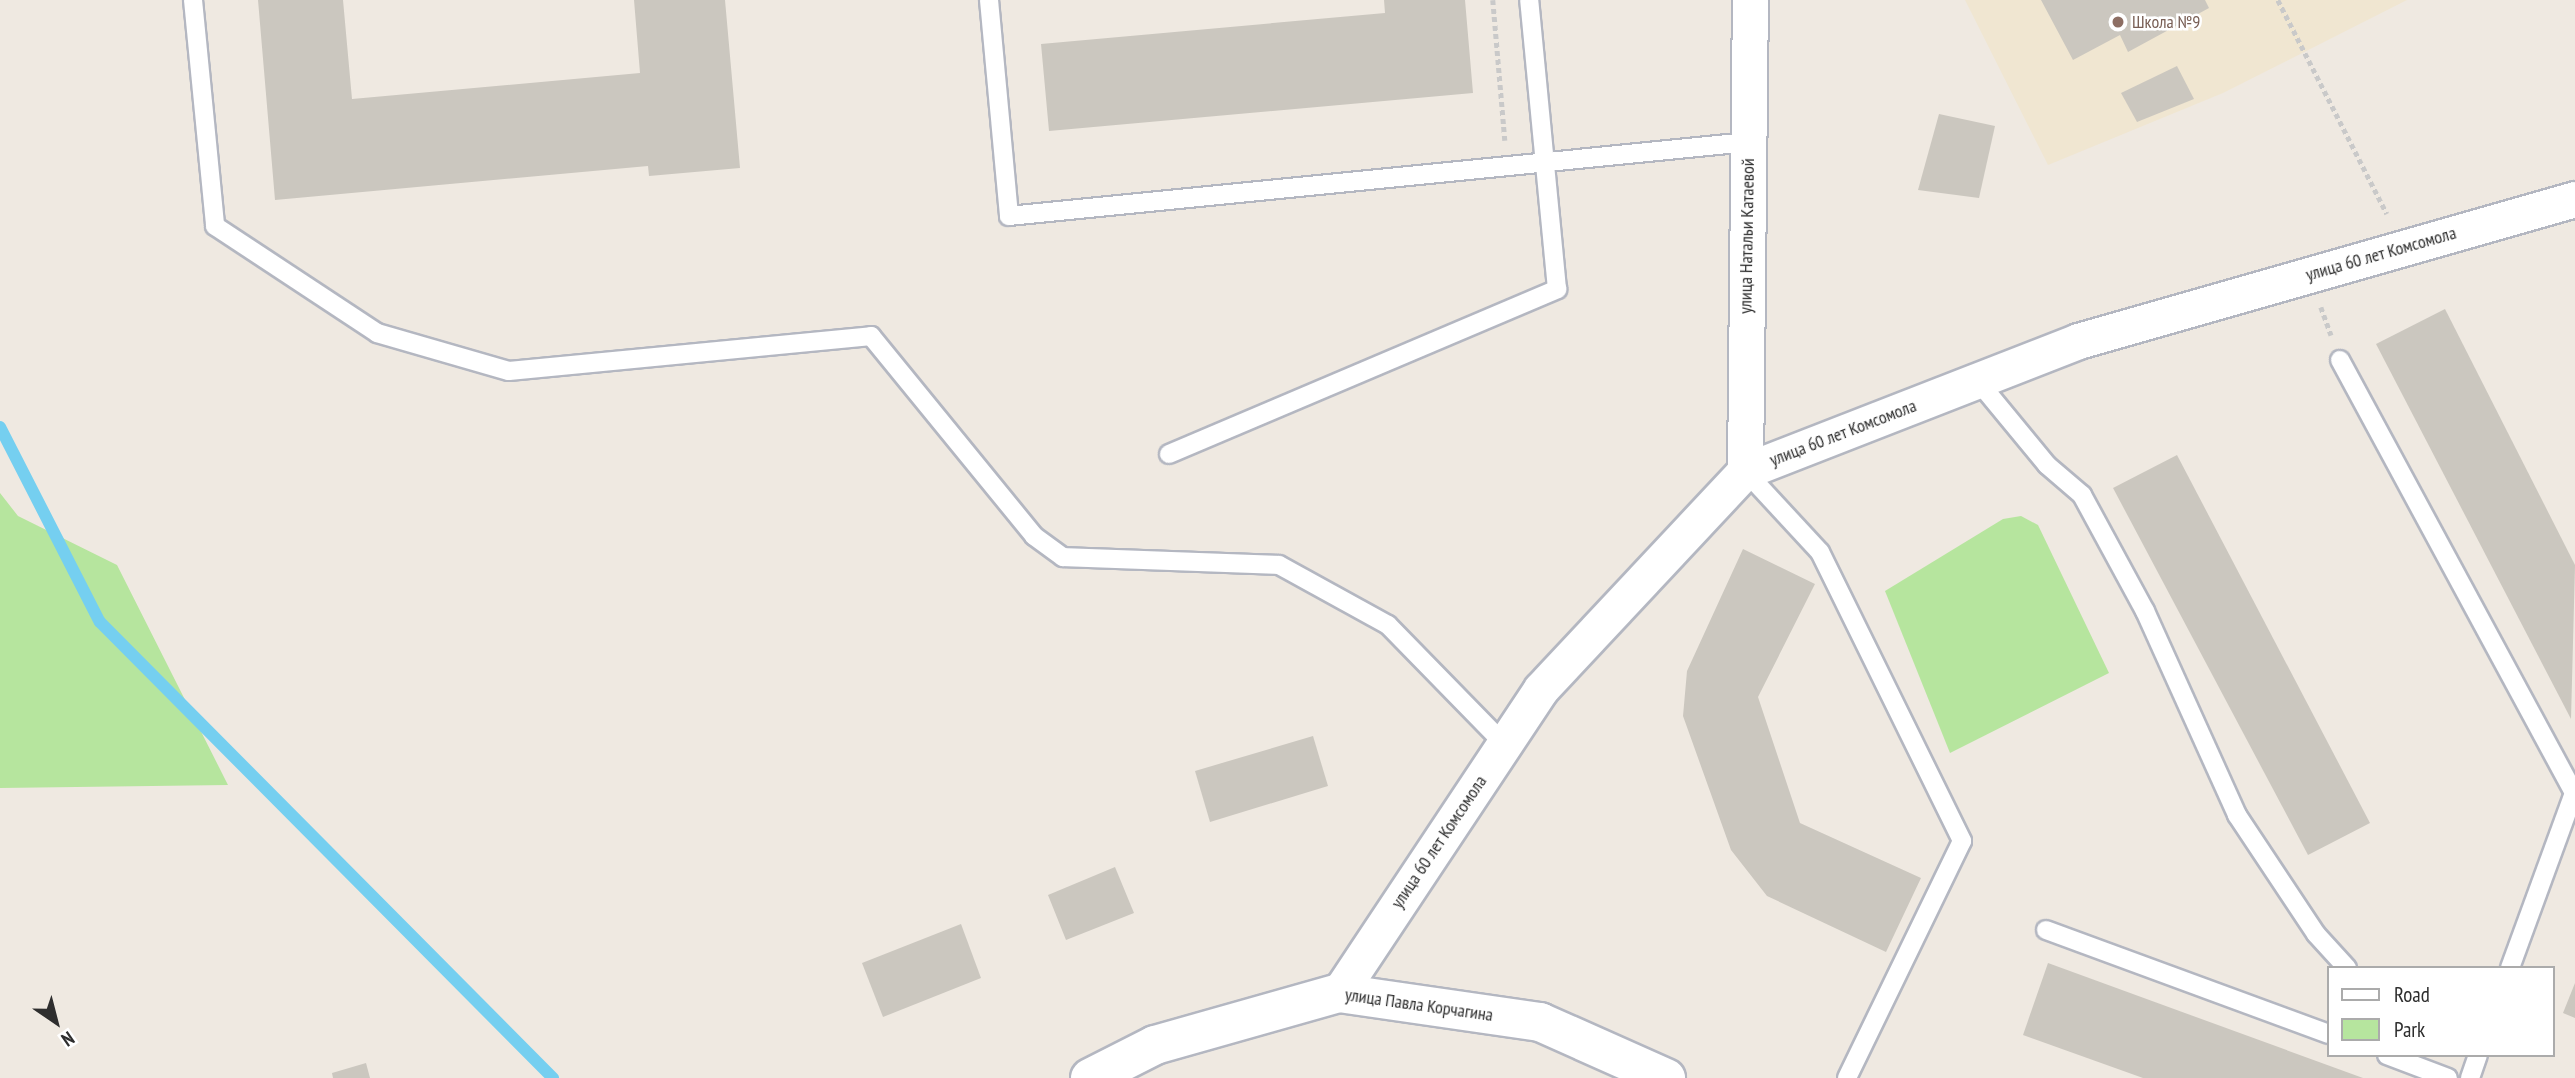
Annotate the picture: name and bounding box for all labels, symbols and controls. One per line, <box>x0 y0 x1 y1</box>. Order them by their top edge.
place label: Школа №9 <box>2132 11 2200 33</box>
marker: Школа №9 <box>2110 14 2126 30</box>
street label: улица Натальи Катаевой <box>1735 158 1759 314</box>
street label: улица 60 лет Комсомола <box>2303 222 2459 286</box>
street label: улица 60 лет Комсомола <box>1766 395 1920 471</box>
street label: улица 60 лет Комсомола <box>1386 771 1492 913</box>
legend <box>2326 966 2554 1057</box>
text: Road <box>2394 981 2430 1008</box>
street label: улица Павла Корчагина <box>1344 984 1494 1026</box>
north arrow <box>21 987 91 1057</box>
text: Park <box>2394 1016 2425 1043</box>
text: N <box>57 1026 79 1052</box>

